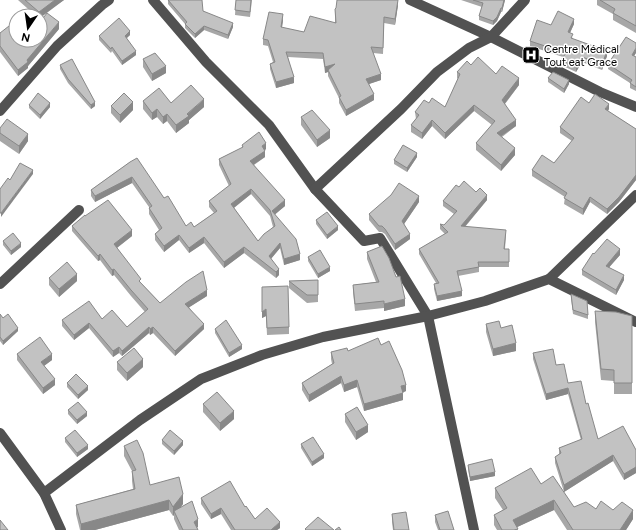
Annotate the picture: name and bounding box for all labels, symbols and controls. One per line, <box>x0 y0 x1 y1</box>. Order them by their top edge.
north arrow <box>8 8 48 48</box>
text: N <box>20 30 31 45</box>
place label: Centre Médical Tout eat Grace <box>544 43 619 69</box>
hospital icon: Centre Médical Tout eat Grace <box>521 45 541 65</box>

